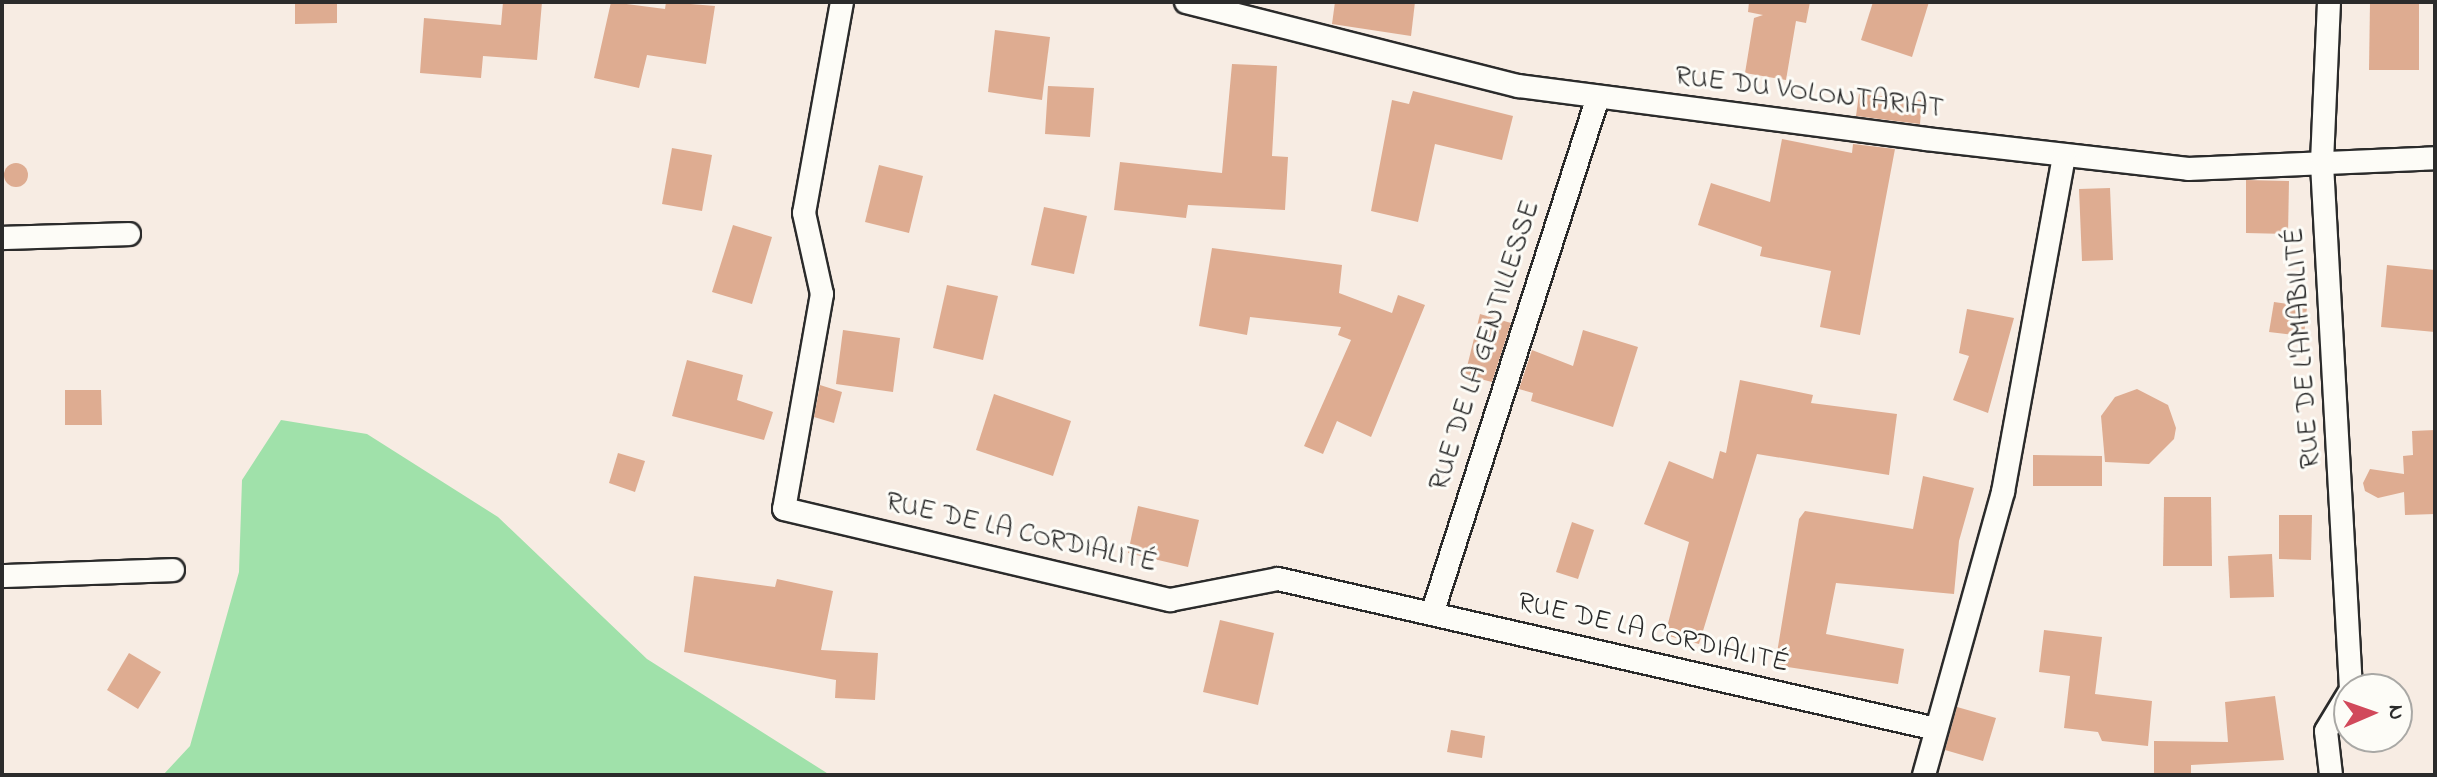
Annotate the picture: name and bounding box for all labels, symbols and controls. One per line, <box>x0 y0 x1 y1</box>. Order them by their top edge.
street label: RUE DU VOLONTARIAT <box>1673 61 1945 127</box>
street label: RUE DE LA GENTILLESSE <box>1423 197 1549 495</box>
street label: RUE DE L'AMABILITÉ <box>2279 226 2329 470</box>
street label: RUE DE LA CORDIALITÉ <box>882 486 1160 582</box>
street label: RUE DE LA CORDIALITÉ <box>1514 586 1792 682</box>
north arrow <box>2333 673 2413 753</box>
text: N <box>2379 704 2411 720</box>

